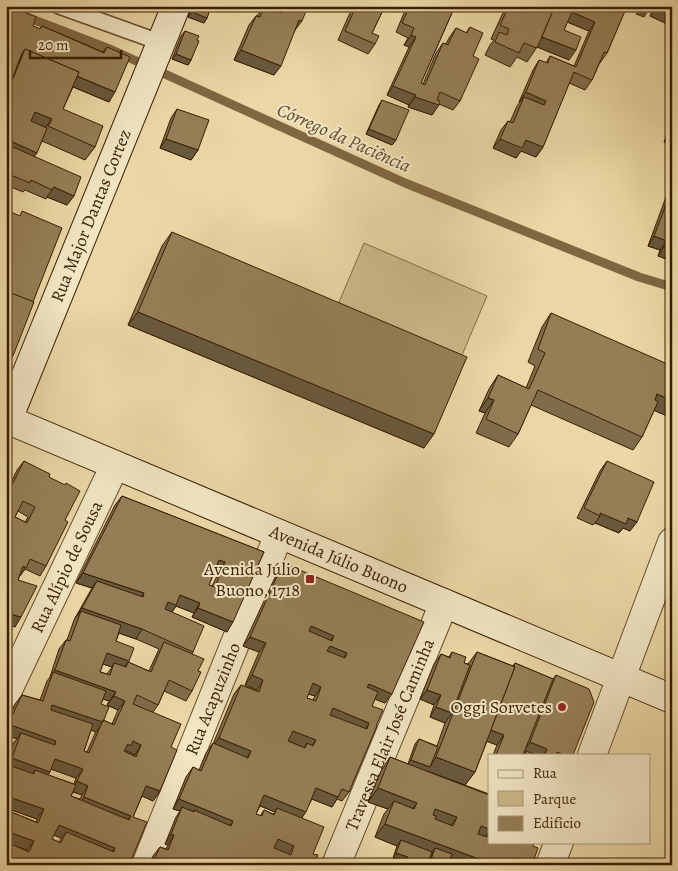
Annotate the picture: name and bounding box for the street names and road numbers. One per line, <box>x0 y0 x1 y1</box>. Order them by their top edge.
street label: Rua Major Dantas Cortez <box>45 125 137 306</box>
street label: Rua Alípio de Sousa <box>25 496 109 637</box>
street label: Avenida Júlio Buono <box>265 519 412 599</box>
street label: Travessa Elair José Caminha <box>339 634 440 834</box>
street label: Rua Acapuzinho <box>179 639 246 759</box>

